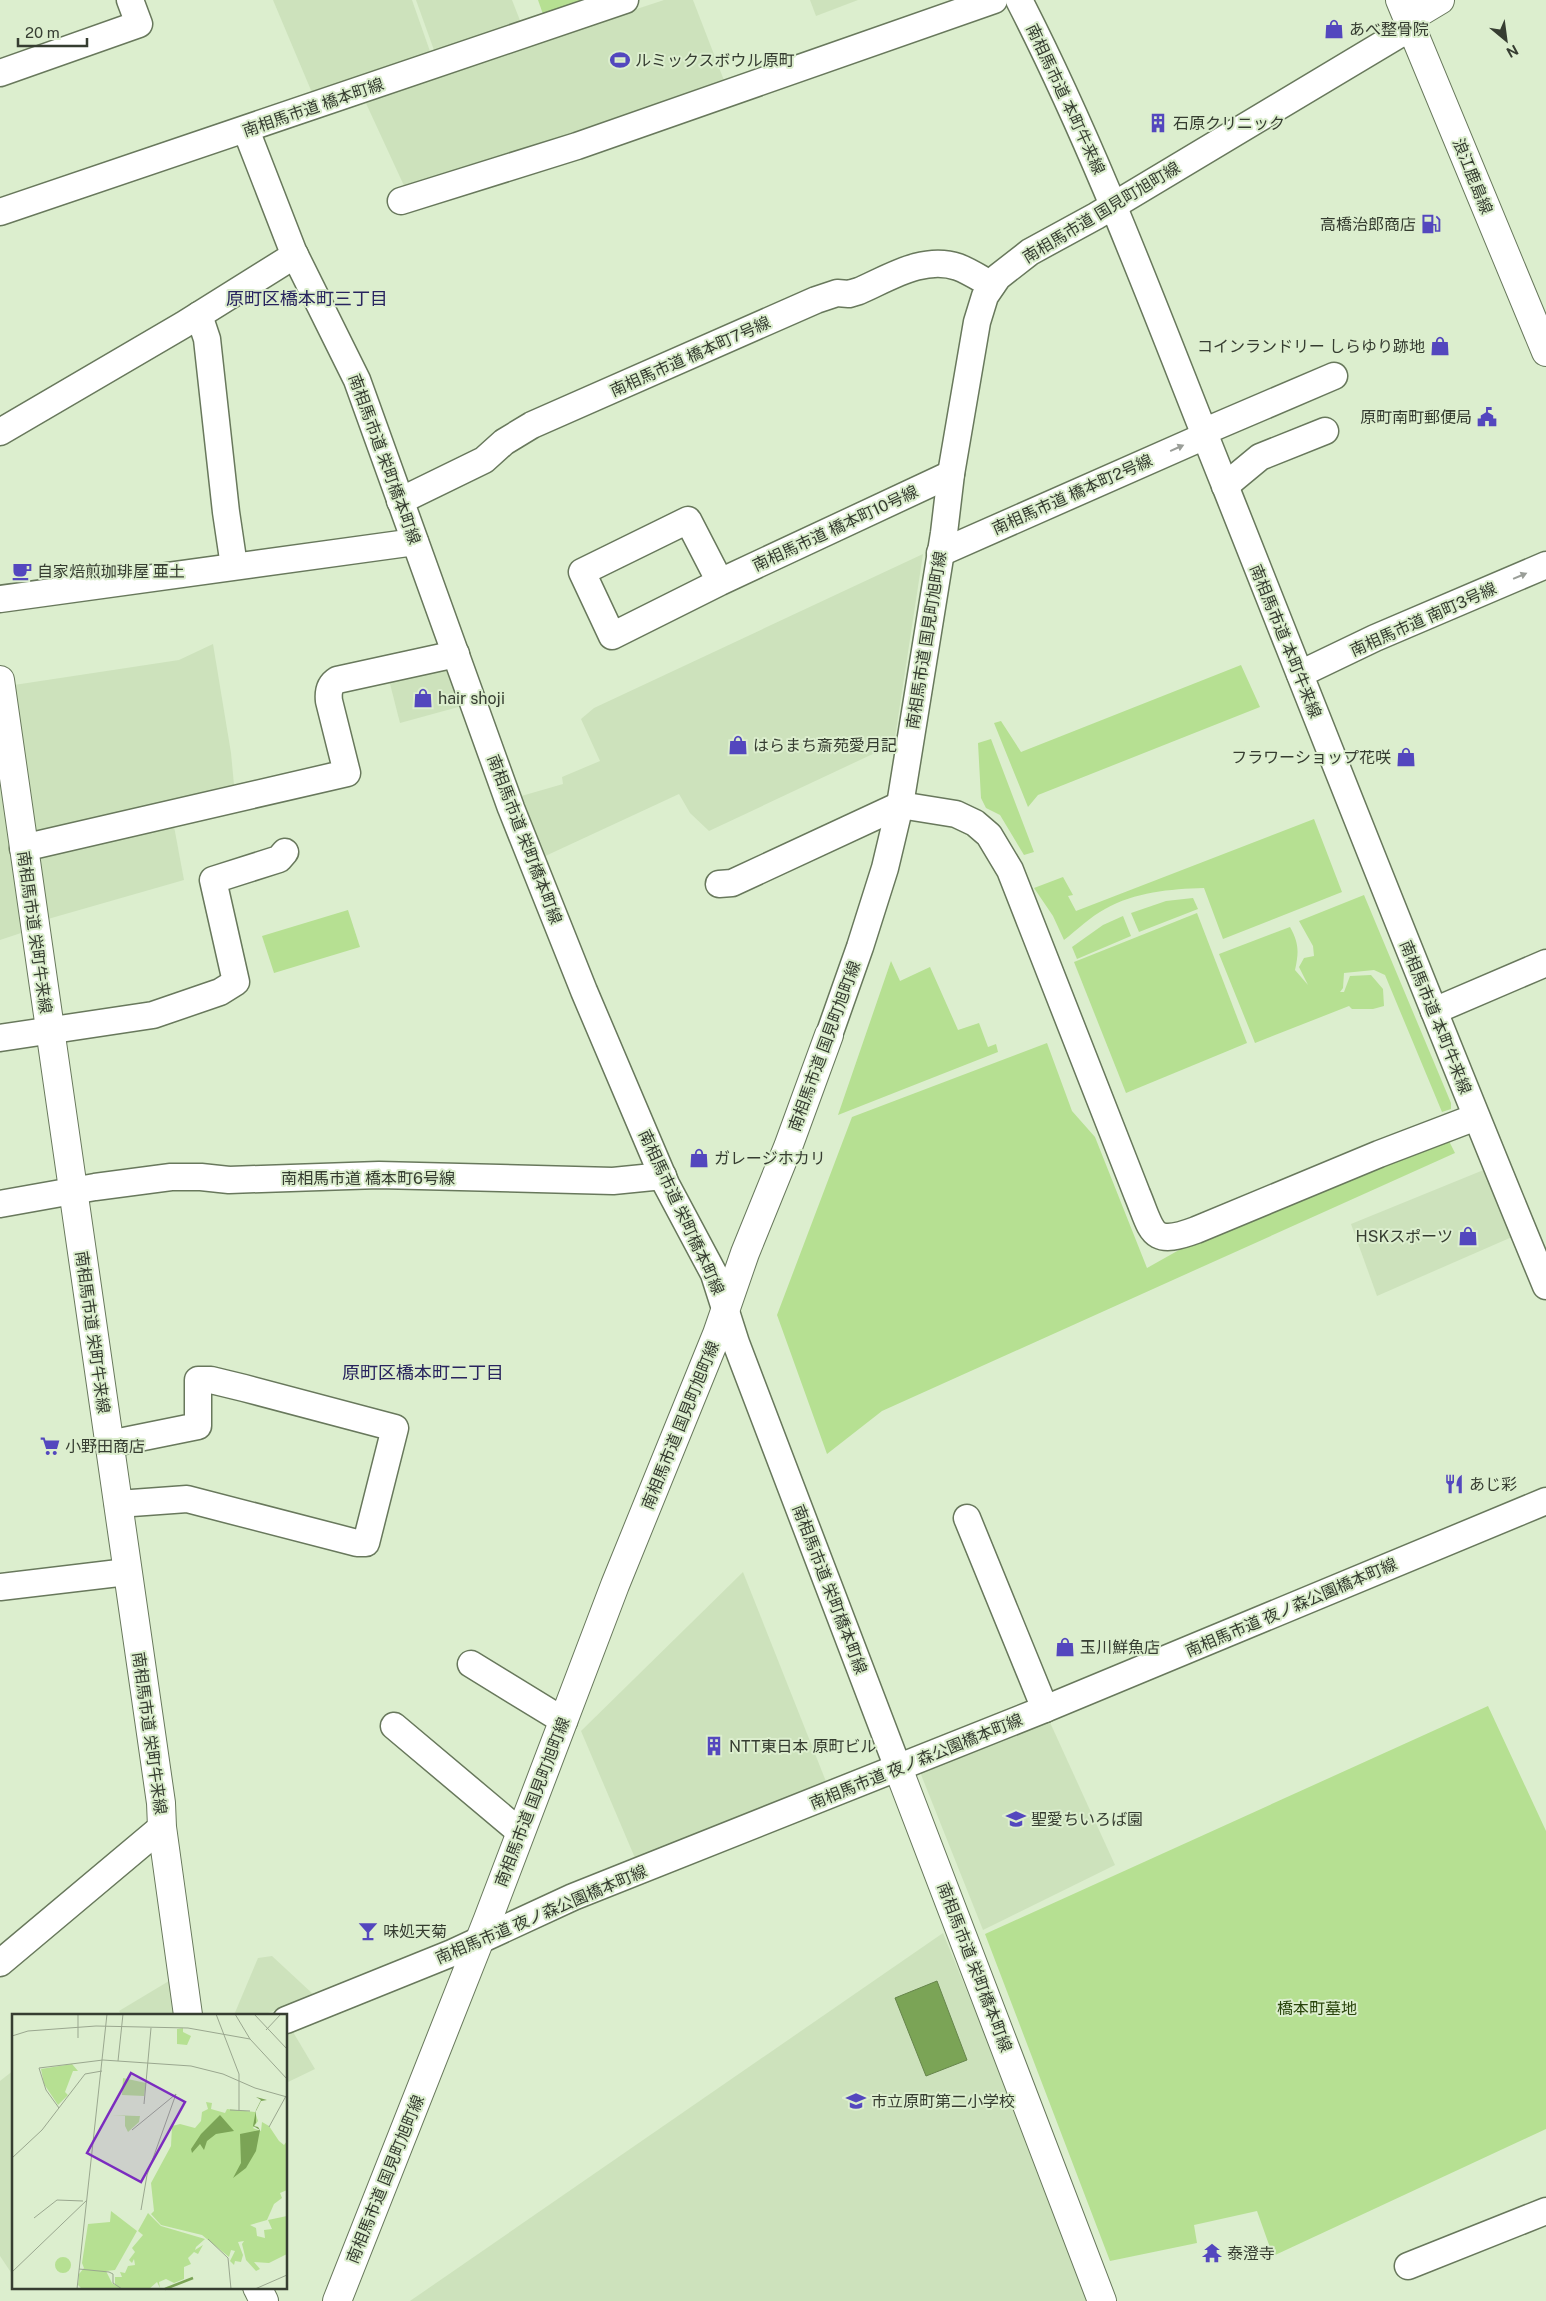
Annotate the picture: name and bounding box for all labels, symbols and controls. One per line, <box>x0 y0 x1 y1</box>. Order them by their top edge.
scale bar <box>18 15 86 47</box>
north arrow <box>1481 15 1531 65</box>
shop icon: あべ整骨院 <box>1323 18 1345 40</box>
place label: あべ整骨院 <box>1349 20 1429 39</box>
street label: 南相馬市道 本町牛来線 <box>1022 21 1109 177</box>
text: 20 m <box>25 24 60 41</box>
text: N <box>1504 42 1521 61</box>
sports icon: ルミックスボウル原町 <box>609 49 631 71</box>
place label: ルミックスボウル原町 <box>635 51 795 70</box>
street label: 南相馬市道 橋本町線 <box>240 74 386 141</box>
building icon: 石原クリニック <box>1147 112 1169 134</box>
place label: 石原クリニック <box>1173 114 1285 133</box>
street label: 浪江鹿島線 <box>1449 136 1496 217</box>
street label: 南相馬市道 国見町旭町線 <box>1019 158 1183 267</box>
fuel station icon: 高橋治郎商店 <box>1420 213 1442 235</box>
place label: 高橋治郎商店 <box>1320 215 1416 234</box>
district label: 原町区橋本町三丁目 <box>226 288 388 309</box>
street label: 南相馬市道 橋本町7号線 <box>607 312 773 400</box>
shop icon: コインランドリー しらゆり跡地 <box>1429 335 1451 357</box>
place label: コインランドリー しらゆり跡地 <box>1197 337 1425 356</box>
street label: 南相馬市道 栄町橋本町線 <box>345 371 424 547</box>
public building icon: 原町南町郵便局 <box>1476 406 1498 428</box>
place label: 原町南町郵便局 <box>1360 408 1472 427</box>
one-way arrow <box>1170 444 1184 452</box>
street label: 南相馬市道 橋本町2号線 <box>989 451 1155 538</box>
street label: 南相馬市道 橋本町10号線 <box>750 482 921 575</box>
street label: 南相馬市道 国見町旭町線 <box>903 550 950 730</box>
cafe icon: 自家焙煎珈琲屋 亜土 <box>11 560 33 582</box>
place label: 自家焙煎珈琲屋 亜土 <box>37 562 185 581</box>
street label: 南相馬市道 本町牛来線 <box>1246 562 1325 721</box>
one-way arrow <box>1513 572 1527 580</box>
street label: 南相馬市道 南町3号線 <box>1347 579 1499 660</box>
shop icon: hair shoji <box>412 687 434 709</box>
place label: hair shoji <box>438 689 505 708</box>
shop icon: はらまち斎苑愛月記 <box>727 734 749 756</box>
place label: はらまち斎苑愛月記 <box>753 736 897 755</box>
shop icon: フラワーショップ花咲 <box>1395 746 1417 768</box>
place label: フラワーショップ花咲 <box>1231 748 1391 767</box>
street label: 南相馬市道 栄町橋本町線 <box>483 752 566 927</box>
street label: 南相馬市道 栄町牛来線 <box>14 850 55 1015</box>
street label: 南相馬市道 本町牛来線 <box>1396 938 1475 1097</box>
street label: 南相馬市道 国見町旭町線 <box>785 958 864 1134</box>
street label: 南相馬市道 栄町橋本町線 <box>635 1127 728 1298</box>
shop icon: ガレージホカリ <box>688 1147 710 1169</box>
place label: ガレージホカリ <box>714 1149 826 1168</box>
street label: 南相馬市道 橋本町6号線 <box>281 1169 455 1188</box>
shop icon: HSKスポーツ <box>1457 1225 1479 1247</box>
place label: HSKスポーツ <box>1355 1227 1453 1246</box>
street label: 南相馬市道 栄町牛来線 <box>72 1250 113 1415</box>
street label: 南相馬市道 国見町旭町線 <box>638 1338 723 1512</box>
district label: 原町区橋本町二丁目 <box>342 1362 504 1383</box>
supermarket icon: 小野田商店 <box>39 1435 61 1457</box>
place label: 小野田商店 <box>65 1437 145 1456</box>
restaurant icon: あじ彩 <box>1443 1473 1465 1495</box>
place label: あじ彩 <box>1469 1475 1517 1494</box>
street label: 南相馬市道 栄町橋本町線 <box>788 1502 871 1677</box>
street label: 南相馬市道 夜ノ森公園橋本町線 <box>1183 1554 1400 1661</box>
shop icon: 玉川鮮魚店 <box>1054 1636 1076 1658</box>
place label: 玉川鮮魚店 <box>1080 1638 1160 1657</box>
street label: 南相馬市道 栄町牛来線 <box>129 1651 170 1816</box>
street label: 南相馬市道 夜ノ森公園橋本町線 <box>807 1710 1025 1813</box>
street label: 南相馬市道 国見町旭町線 <box>491 1715 574 1890</box>
building icon: NTT東日本 原町ビル <box>703 1735 725 1757</box>
place label: NTT東日本 原町ビル <box>729 1737 876 1756</box>
school or university icon: 聖愛ちいろば園 <box>1005 1808 1027 1830</box>
place label: 聖愛ちいろば園 <box>1031 1810 1143 1829</box>
street label: 南相馬市道 夜ノ森公園橋本町線 <box>433 1861 650 1968</box>
street label: 南相馬市道 栄町橋本町線 <box>933 1880 1016 2055</box>
bar icon: 味処天菊 <box>357 1920 379 1942</box>
place label: 味処天菊 <box>383 1922 447 1941</box>
park label: 橋本町墓地 <box>1277 1999 1357 2018</box>
inset map <box>12 2014 288 2288</box>
school or university icon: 市立原町第二小学校 <box>845 2090 867 2112</box>
street label: 南相馬市道 国見町旭町線 <box>343 2092 428 2266</box>
place label: 市立原町第二小学校 <box>871 2092 1015 2111</box>
temple icon: 泰澄寺 <box>1201 2242 1223 2264</box>
place label: 泰澄寺 <box>1227 2244 1275 2263</box>

